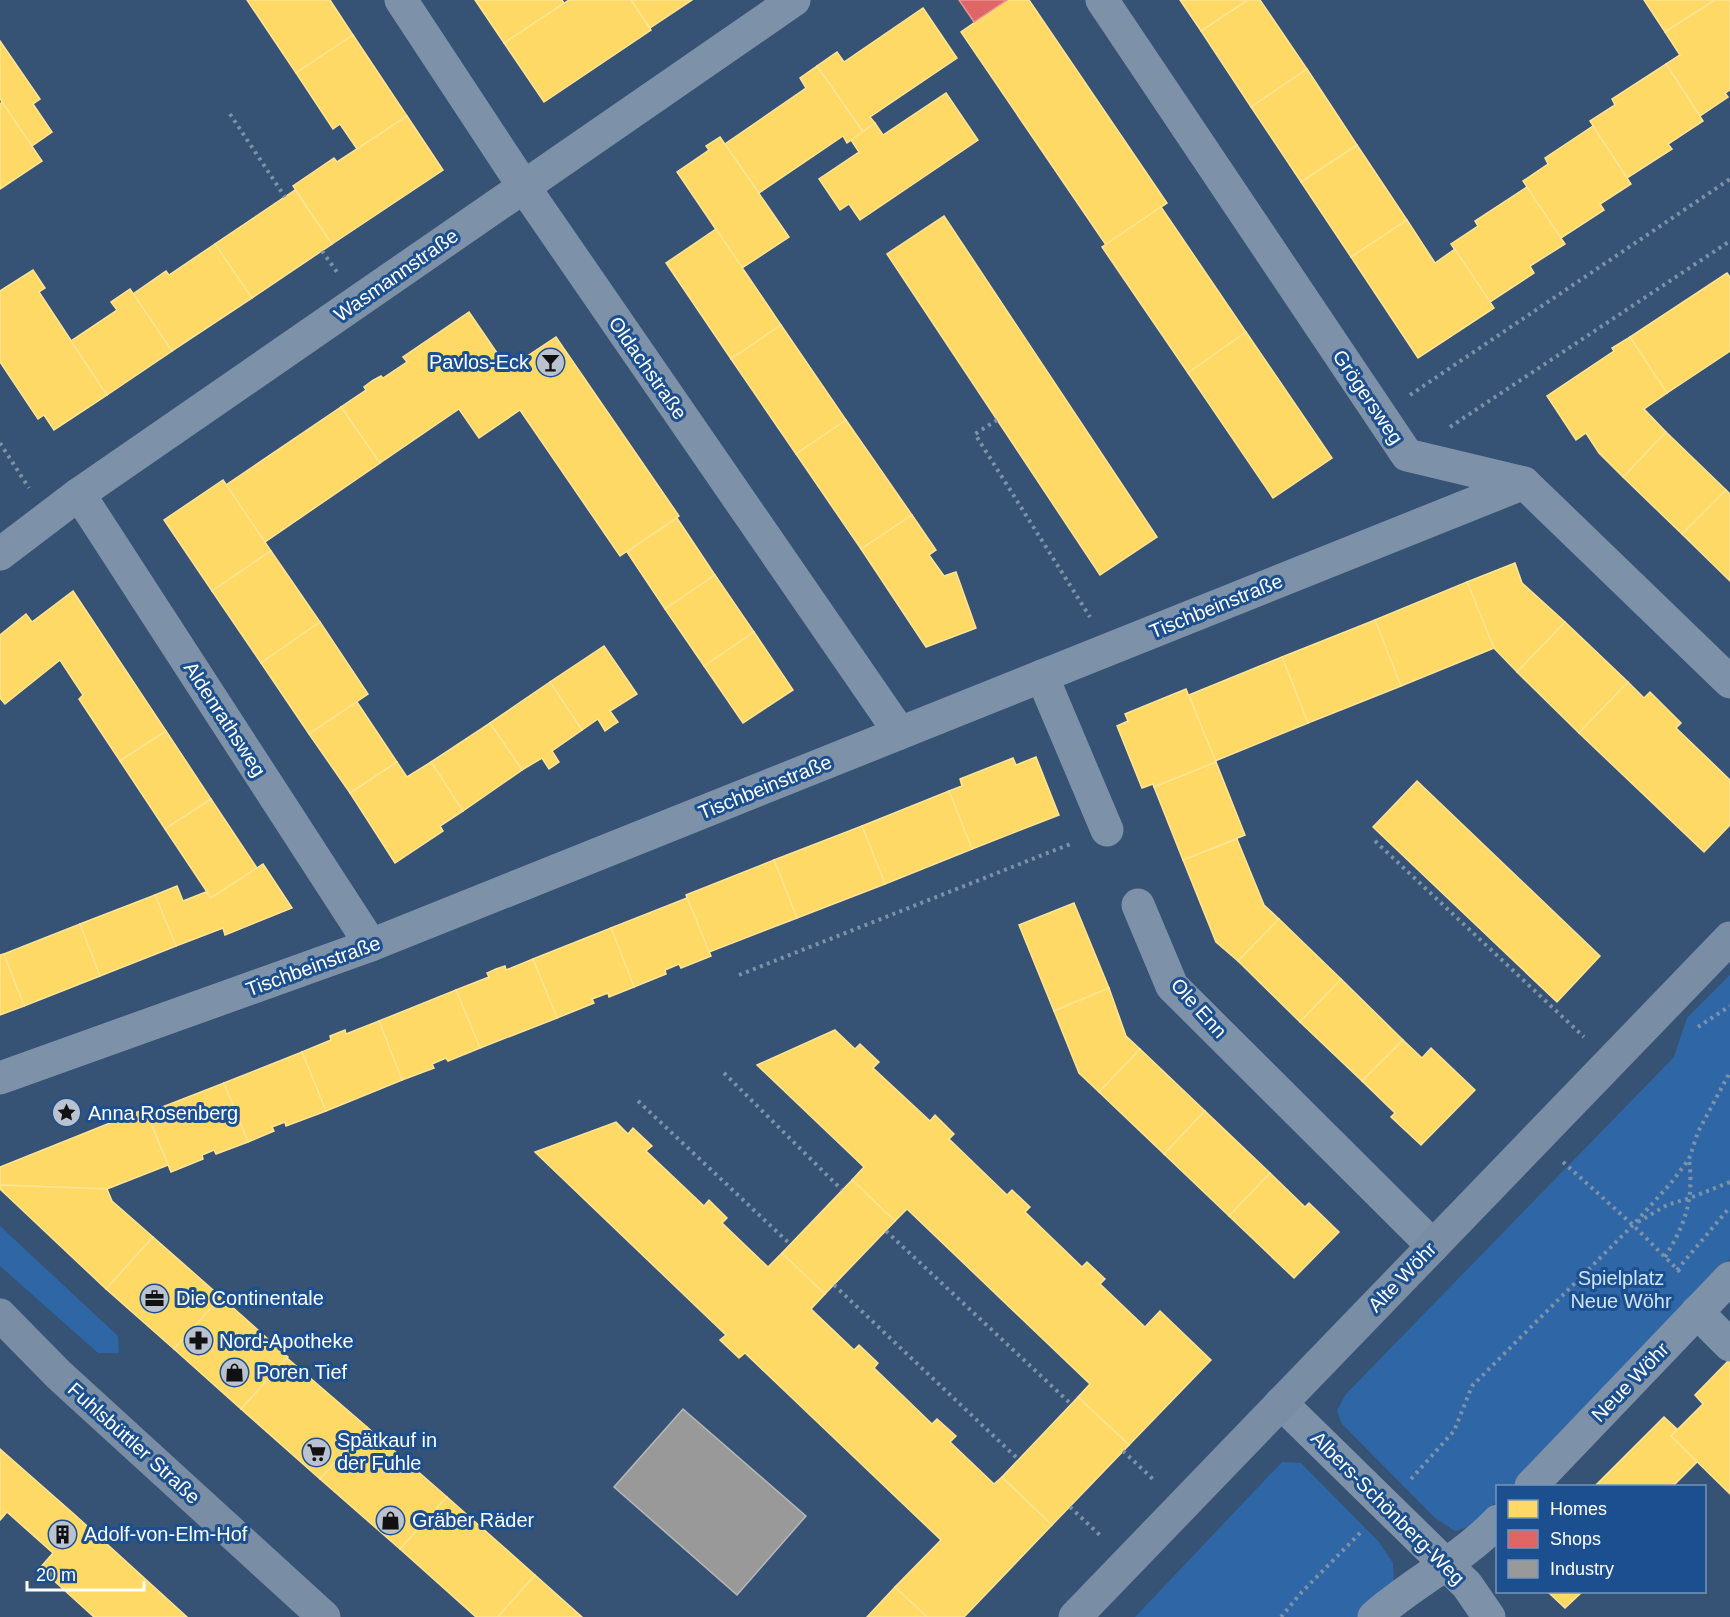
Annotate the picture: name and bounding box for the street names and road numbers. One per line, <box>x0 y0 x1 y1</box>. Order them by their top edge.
street label: Wasmannstraße <box>330 224 462 326</box>
street label: Oldachstraße <box>605 313 691 423</box>
street label: Grögersweg <box>1328 346 1408 448</box>
street label: Tischbeinstraße <box>1146 569 1286 643</box>
street label: Aldenrathsweg <box>180 658 270 780</box>
street label: Tischbeinstraße <box>695 750 835 824</box>
street label: Tischbeinstraße <box>243 931 383 1001</box>
street label: Ole Enn <box>1167 974 1231 1042</box>
street label: Alte Wöhr <box>1364 1238 1441 1316</box>
street label: Neue Wöhr <box>1587 1338 1673 1426</box>
street label: Fuhlsbüttler Straße <box>63 1378 205 1508</box>
street label: Albers-Schönberg-Weg <box>1307 1427 1469 1589</box>

